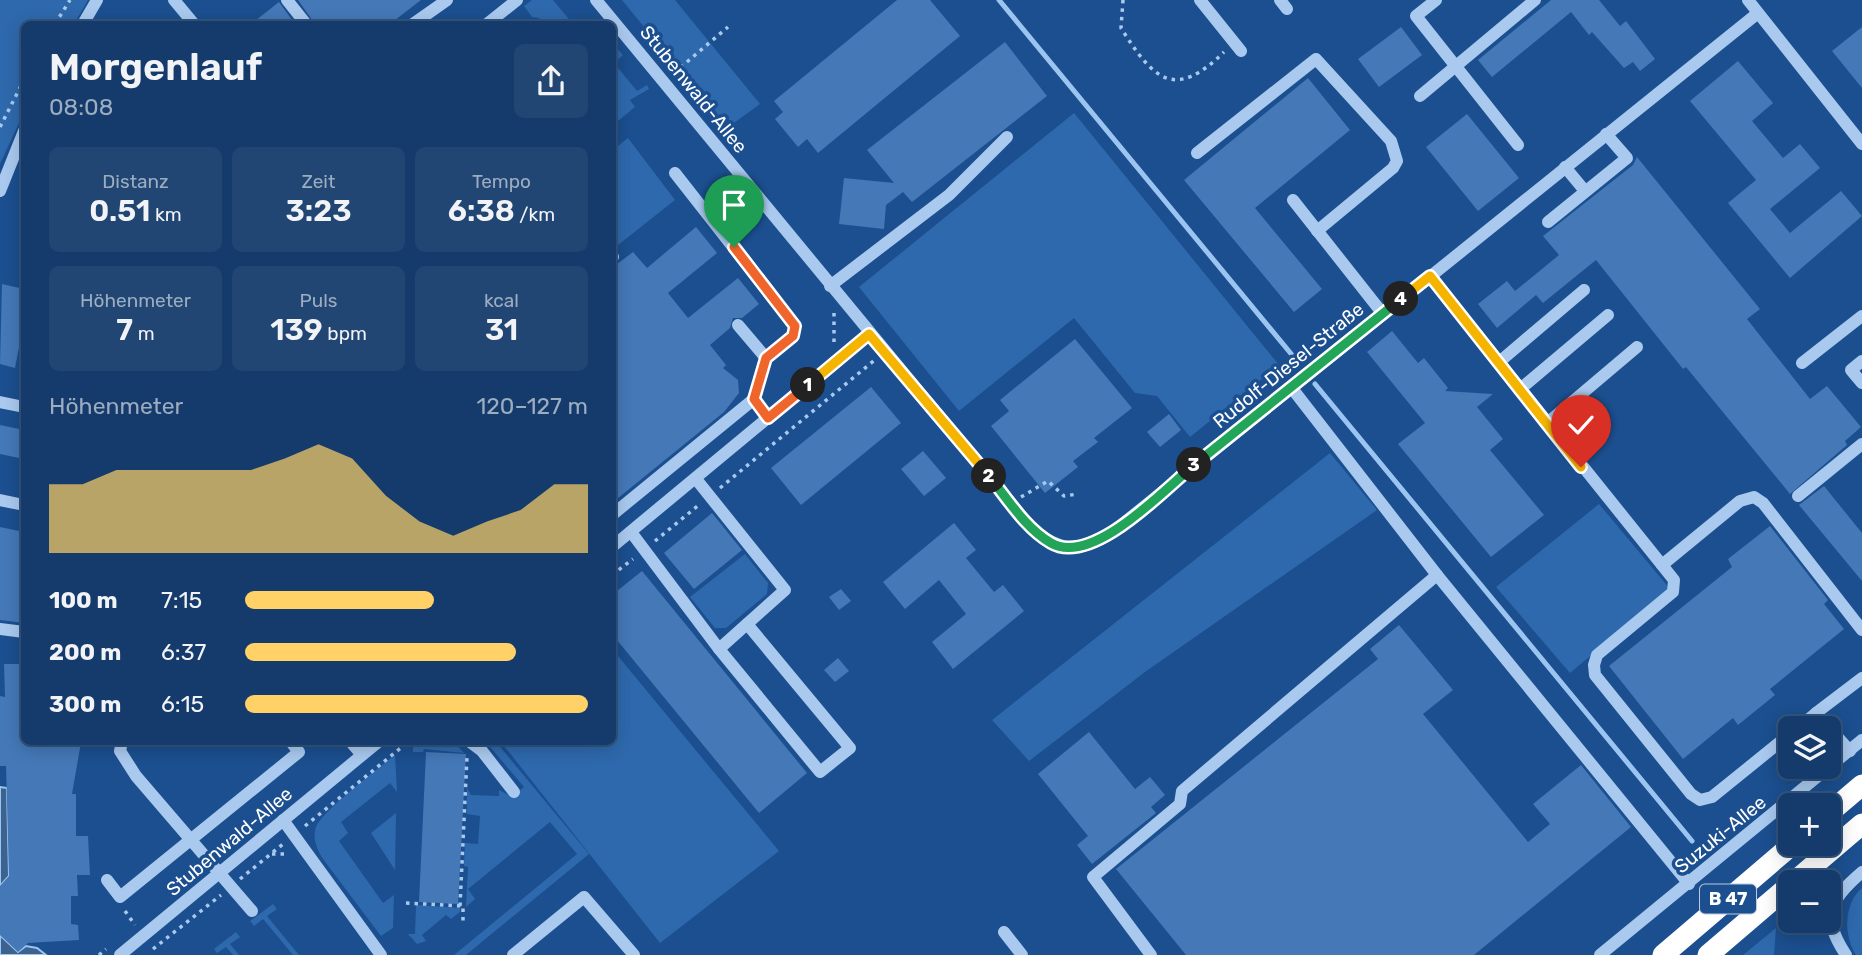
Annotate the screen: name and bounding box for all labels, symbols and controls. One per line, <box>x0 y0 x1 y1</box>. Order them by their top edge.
street label: Stubenwald-Allee <box>635 21 752 158</box>
text: Morgenlauf <box>49 44 262 90</box>
button: share <box>514 44 588 118</box>
text: 08:08 <box>49 93 113 121</box>
text: Distanz <box>102 170 169 193</box>
text: Zeit <box>302 170 335 193</box>
text: Tempo <box>472 170 531 193</box>
pin <box>704 175 764 247</box>
icon: arrive <box>715 186 753 224</box>
text: 0.51 <box>89 193 150 229</box>
text: 3:23 <box>285 193 352 229</box>
text: 6:38 <box>448 193 515 229</box>
text: km <box>150 203 182 226</box>
text: /km <box>515 203 555 226</box>
pin: 4 <box>1384 282 1418 316</box>
text: 4 <box>1394 287 1407 310</box>
text: Höhenmeter <box>80 289 191 312</box>
text: Puls <box>300 289 337 312</box>
text: kcal <box>484 289 519 312</box>
street label: Rudolf-Diesel-Straße <box>1208 298 1368 433</box>
text: 7 <box>116 312 133 348</box>
text: 139 <box>270 312 323 348</box>
text: 31 <box>485 312 518 348</box>
text: m <box>133 322 155 345</box>
text: bpm <box>323 322 367 345</box>
pin: 1 <box>790 368 826 402</box>
text: 1 <box>803 373 812 396</box>
text: Höhenmeter <box>49 392 183 420</box>
text: 120–127 m <box>476 392 588 420</box>
pin <box>1551 395 1611 467</box>
icon: check <box>1562 406 1600 444</box>
pin: 3 <box>1176 448 1212 482</box>
text: 3 <box>1187 453 1200 476</box>
pin: 2 <box>972 458 1006 494</box>
text: 2 <box>982 464 995 487</box>
text: 100 m <box>49 586 118 614</box>
text: 7:15 <box>161 586 202 614</box>
text: 200 m <box>49 638 121 666</box>
text: 6:37 <box>161 638 206 666</box>
text: 300 m <box>49 690 121 718</box>
text: 6:15 <box>161 690 204 718</box>
map controls <box>1778 716 1841 933</box>
button: layers <box>1778 716 1841 779</box>
street label: Stubenwald-Allee <box>162 782 297 901</box>
street label: Suzuki-Allee <box>1670 791 1771 878</box>
button: + <box>1778 793 1841 856</box>
button: − <box>1778 870 1841 933</box>
road number: B 47 <box>1700 884 1756 914</box>

